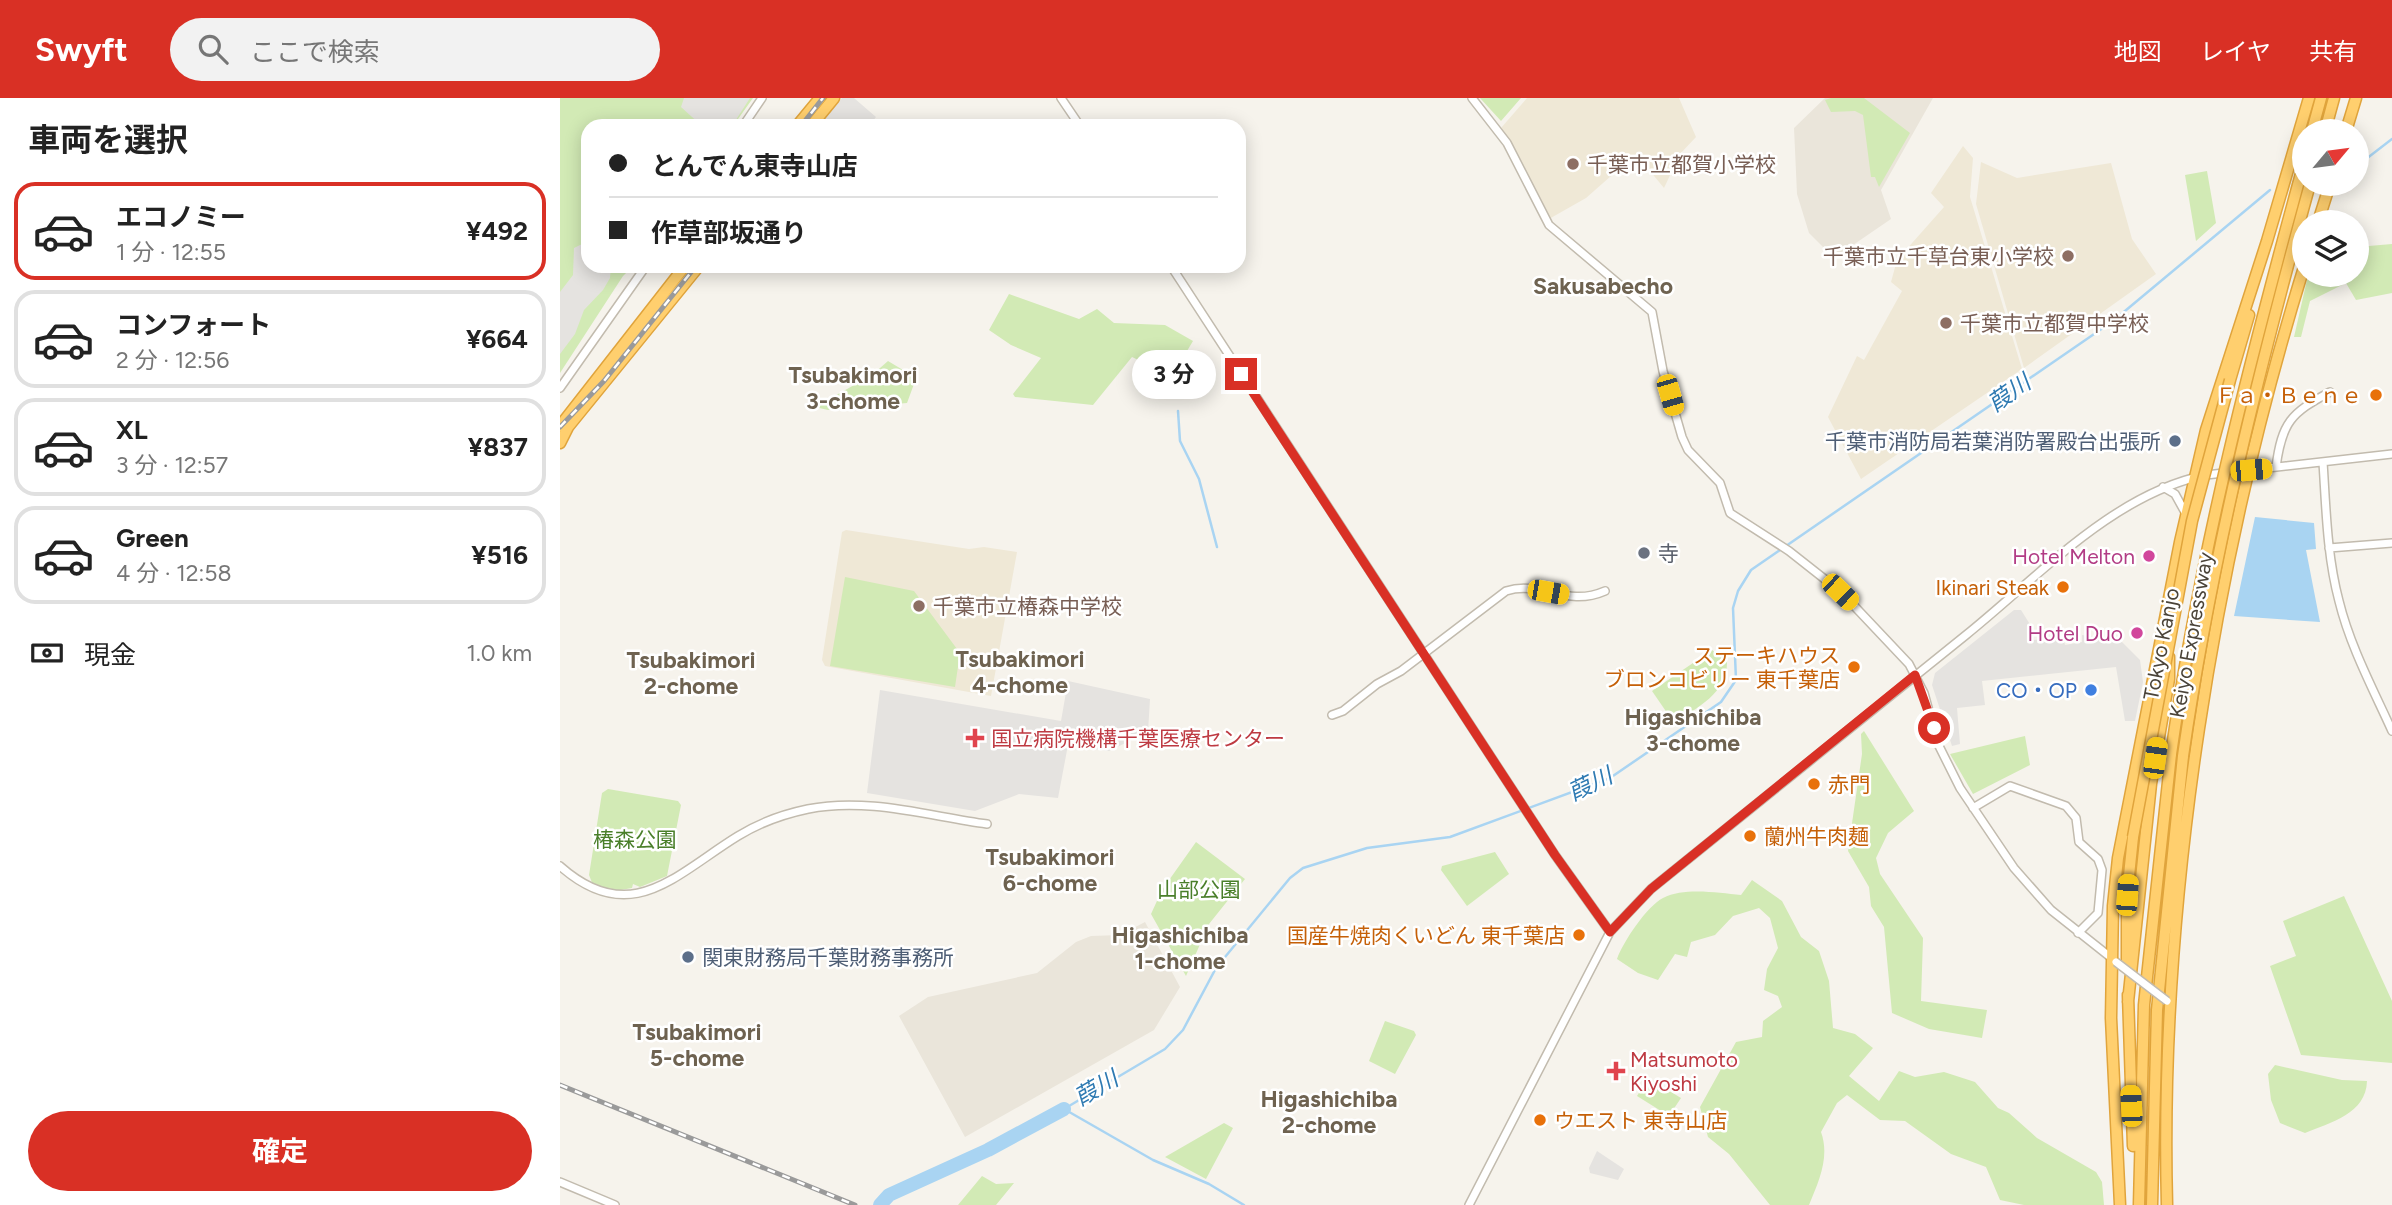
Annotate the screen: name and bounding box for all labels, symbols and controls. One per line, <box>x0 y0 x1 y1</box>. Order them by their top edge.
search box <box>170 18 660 81</box>
text: Swyft <box>35 30 128 69</box>
icon: search <box>194 30 232 68</box>
text: ここで検索 <box>250 36 380 68</box>
text: 地図 <box>2114 37 2162 66</box>
text: レイヤ <box>2200 37 2271 66</box>
text: 共有 <box>2309 37 2357 66</box>
north arrow <box>2292 119 2370 196</box>
map controls <box>2292 119 2369 287</box>
text: 車両を選択 <box>28 121 188 159</box>
text: とんでん東寺山店 <box>651 150 858 182</box>
place label: 千葉市立都賀小学校 <box>1587 152 1776 177</box>
marker: 千葉市立都賀小学校 <box>1565 156 1581 172</box>
icon: car <box>32 200 95 263</box>
text: エコノミー <box>116 201 246 233</box>
button: layers <box>2292 210 2369 287</box>
text: ¥492 <box>466 215 528 247</box>
text: 作草部坂通り <box>651 217 807 249</box>
text: 1 分 · 12:55 <box>116 238 226 266</box>
place label: 千葉市立千草台東小学校 <box>1823 244 2054 269</box>
marker: 千葉市立千草台東小学校 <box>2060 248 2076 264</box>
district label: Sakusabecho <box>1533 272 1673 300</box>
icon: car <box>32 308 95 371</box>
text: コンフォート <box>116 309 271 341</box>
place label: 千葉市立都賀中学校 <box>1960 311 2149 336</box>
marker: 千葉市立都賀中学校 <box>1938 315 1954 331</box>
text: ¥664 <box>466 323 528 355</box>
text: 2 分 · 12:56 <box>116 346 229 374</box>
callout: 3 分 <box>1132 350 1216 398</box>
route end <box>1225 358 1257 390</box>
text: 3 分 <box>1153 360 1195 388</box>
district label: Tsubakimori 3-chome <box>789 361 917 415</box>
water label: 葭川 <box>1982 367 2038 418</box>
car <box>1655 372 1686 418</box>
place label: Ｆａ・Ｂｅｎｅ <box>2215 383 2362 408</box>
marker: Ｆａ・Ｂｅｎｅ <box>2368 387 2384 403</box>
text: XL <box>116 414 148 446</box>
icon: car <box>32 416 95 479</box>
place label: 千葉市消防局若葉消防署殿台出張所 <box>1825 429 2161 454</box>
text: ¥837 <box>468 431 528 463</box>
marker: 千葉市消防局若葉消防署殿台出張所 <box>2167 433 2183 449</box>
text: 3 分 · 12:57 <box>116 451 228 479</box>
car <box>2230 458 2273 482</box>
text: Green <box>116 522 189 554</box>
icon: car <box>32 524 95 587</box>
text: ¥516 <box>471 539 528 571</box>
place label: 寺 <box>1658 541 1679 566</box>
place label: Hotel Melton <box>2012 544 2135 569</box>
marker: 寺 <box>1636 545 1652 561</box>
marker: Hotel Melton <box>2141 548 2157 564</box>
street label: Keiyo Expressway <box>2164 550 2218 720</box>
text: 4 分 · 12:58 <box>116 559 232 587</box>
car <box>1818 570 1863 614</box>
place label: Ikinari Steak <box>1936 575 2050 600</box>
car <box>1526 578 1571 606</box>
marker: Ikinari Steak <box>2055 579 2071 595</box>
street label: Tokyo Kanjo <box>2138 586 2184 702</box>
place label: 千葉市立椿森中学校 <box>933 594 1122 619</box>
marker: 千葉市立椿森中学校 <box>911 598 927 614</box>
place label: Hotel Duo <box>2028 621 2123 646</box>
marker: Hotel Duo <box>2129 625 2145 641</box>
icon: cash <box>28 634 66 672</box>
text: 現金 <box>84 639 136 671</box>
text: 1.0 km <box>467 639 532 667</box>
place label: ステーキハウス ブロンコビリー 東千葉店 <box>1604 643 1840 692</box>
district label: Tsubakimori 4-chome <box>956 645 1084 699</box>
district label: Tsubakimori 2-chome <box>627 646 755 700</box>
marker: ステーキハウス ブロンコビリー 東千葉店 <box>1846 659 1862 675</box>
place label: CO・OP <box>1996 678 2077 703</box>
marker: CO・OP <box>2083 682 2099 698</box>
district label: Higashichiba 3-chome <box>1625 703 1761 757</box>
route start <box>1918 712 1950 744</box>
place label: 国立病院機構千葉医療センター <box>991 726 1285 751</box>
marker: 国立病院機構千葉医療センター <box>965 728 985 748</box>
car <box>2142 736 2169 780</box>
water label: 葭川 <box>1563 760 1620 807</box>
place label: 赤門 <box>1828 772 1870 797</box>
marker: 赤門 <box>1806 776 1822 792</box>
place label: 蘭州牛肉麺 <box>1764 824 1869 849</box>
park label: 椿森公園 <box>593 827 677 852</box>
marker: 蘭州牛肉麺 <box>1742 828 1758 844</box>
district label: Tsubakimori 6-chome <box>986 843 1114 897</box>
car <box>2116 873 2139 917</box>
park label: 山部公園 <box>1157 877 1241 902</box>
district label: Higashichiba 1-chome <box>1112 921 1248 975</box>
place label: 国産牛焼肉くいどん 東千葉店 <box>1287 923 1565 948</box>
marker: 国産牛焼肉くいどん 東千葉店 <box>1571 927 1587 943</box>
place label: 関東財務局千葉財務事務所 <box>702 945 954 970</box>
marker: 関東財務局千葉財務事務所 <box>680 949 696 965</box>
district label: Tsubakimori 5-chome <box>633 1018 761 1072</box>
place label: Matsumoto Kiyoshi <box>1630 1047 1738 1096</box>
water label: 葭川 <box>1069 1063 1126 1112</box>
marker: Matsumoto Kiyoshi <box>1608 1063 1624 1079</box>
car <box>2120 1084 2143 1128</box>
district label: Higashichiba 2-chome <box>1261 1085 1397 1139</box>
place label: ウエスト 東寺山店 <box>1554 1108 1727 1133</box>
button: 確定 <box>28 1111 532 1191</box>
marker: ウエスト 東寺山店 <box>1532 1112 1548 1128</box>

